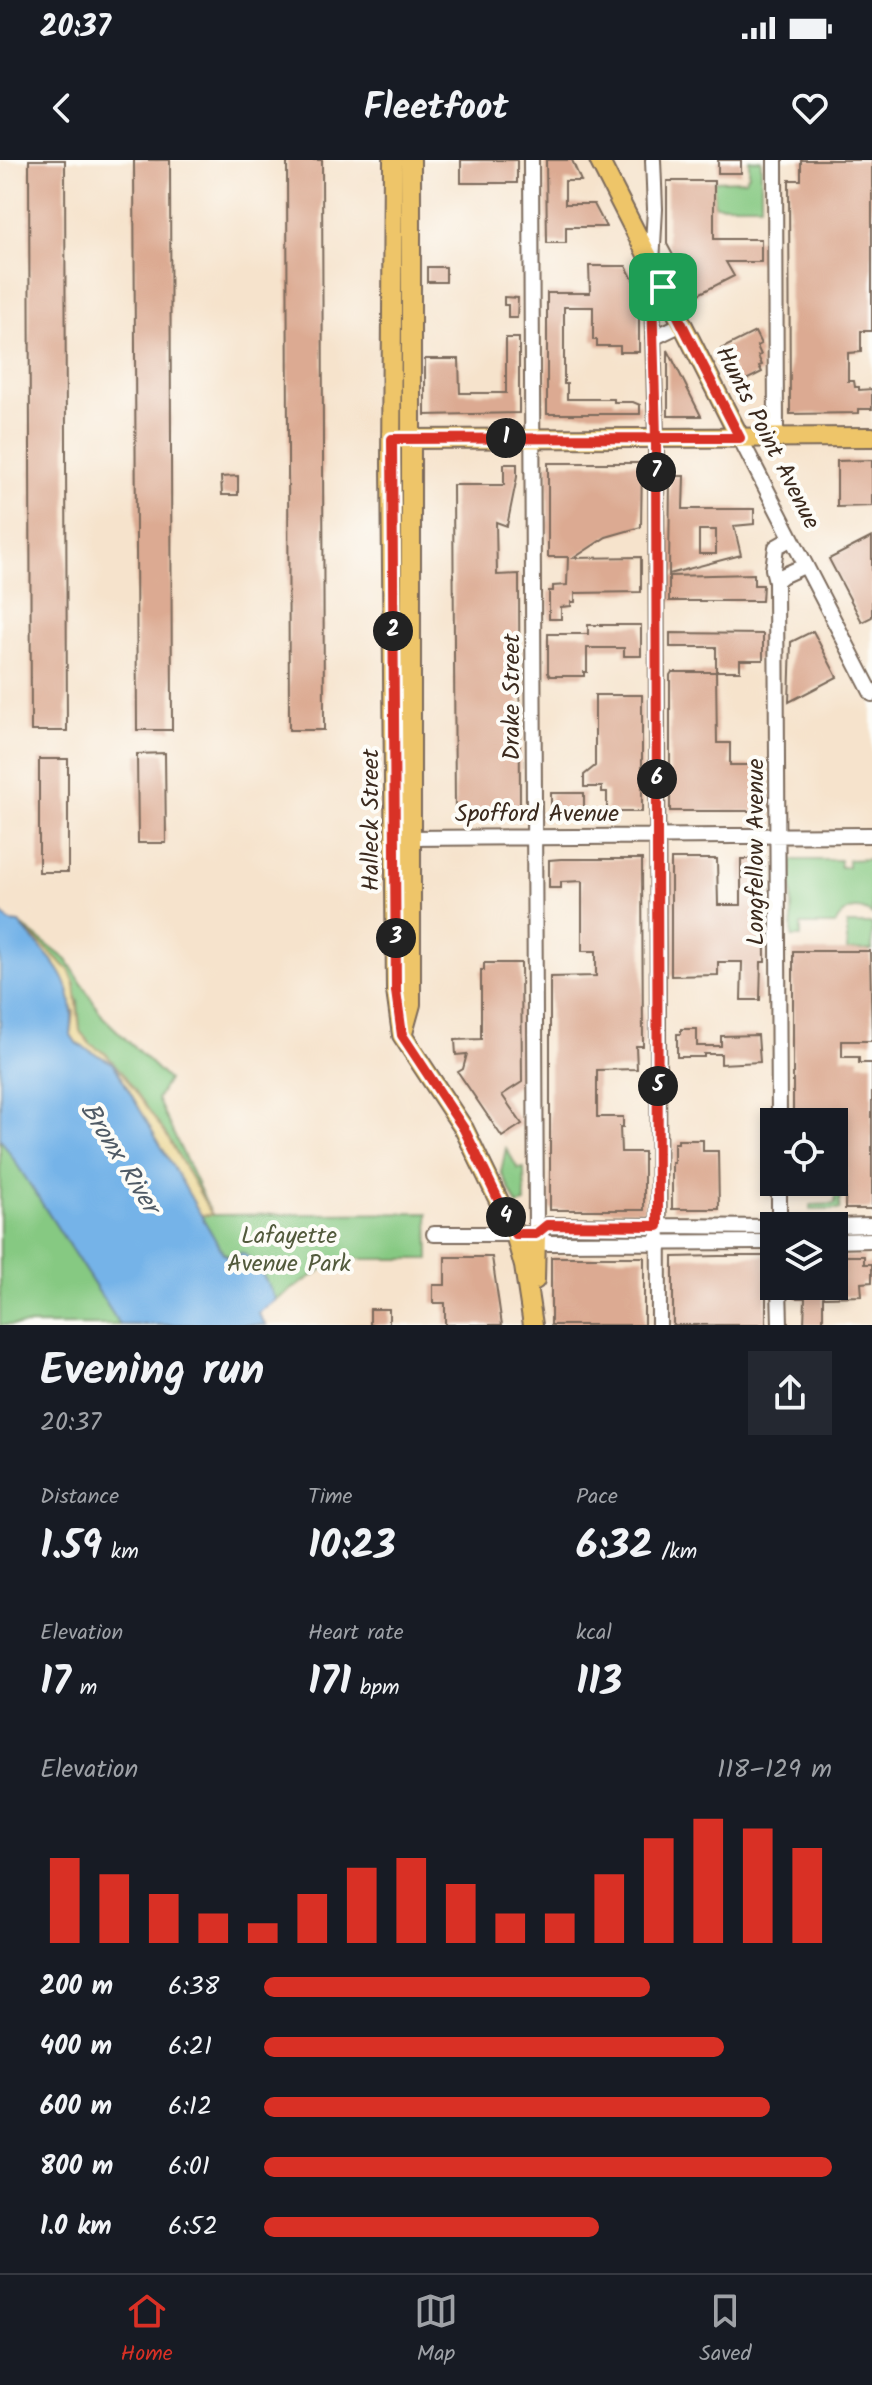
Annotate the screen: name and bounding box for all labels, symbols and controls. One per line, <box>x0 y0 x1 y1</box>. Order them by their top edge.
text: 20:37 <box>40 4 111 52</box>
text: Fleetfoot <box>363 80 509 137</box>
icon: back <box>40 86 84 130</box>
icon: heart <box>788 86 832 130</box>
pin <box>629 253 697 321</box>
icon: arrive <box>641 265 685 309</box>
street label: Hunts Point Avenue <box>704 339 830 537</box>
pin: 1 <box>486 418 526 458</box>
text: 1 <box>503 420 509 455</box>
pin: 7 <box>636 452 676 492</box>
text: 7 <box>651 454 661 489</box>
pin: 2 <box>373 611 413 651</box>
text: 2 <box>387 613 399 648</box>
street label: Drake Street <box>493 633 532 761</box>
street label: Halleck Street <box>352 748 391 891</box>
street label: Longfellow Avenue <box>737 758 776 946</box>
pin: 6 <box>637 759 677 799</box>
text: 6 <box>651 761 663 796</box>
street label: Spofford Avenue <box>455 795 619 834</box>
pin: 3 <box>376 918 416 958</box>
text: 3 <box>390 920 402 955</box>
pin: 5 <box>638 1066 678 1106</box>
text: 5 <box>652 1068 664 1103</box>
water label: Bronx River <box>68 1094 173 1227</box>
map controls <box>760 1108 848 1300</box>
button: locate <box>760 1108 848 1196</box>
pin: 4 <box>486 1197 526 1237</box>
text: 4 <box>500 1199 512 1234</box>
button: layers <box>760 1212 848 1300</box>
park label: Lafayette Avenue Park <box>227 1217 352 1284</box>
text: Evening run <box>40 1337 264 1407</box>
button: share <box>748 1351 832 1435</box>
text: 20:37 <box>40 1402 101 1444</box>
text: Distance <box>40 1480 119 1515</box>
text: Time <box>308 1480 352 1515</box>
text: Pace <box>576 1480 618 1515</box>
text: 1.59 <box>40 1515 102 1579</box>
text: 10:23 <box>308 1515 396 1579</box>
text: 6:32 <box>576 1515 653 1579</box>
text: km <box>102 1535 139 1570</box>
text: /km <box>653 1535 697 1570</box>
text: Elevation <box>40 1616 123 1651</box>
text: Heart rate <box>308 1616 404 1651</box>
text: kcal <box>576 1616 612 1651</box>
text: 17 <box>40 1651 71 1715</box>
text: 171 <box>308 1651 351 1715</box>
text: 113 <box>576 1651 622 1715</box>
text: m <box>71 1671 97 1706</box>
text: bpm <box>351 1671 399 1706</box>
text: Elevation <box>40 1749 138 1791</box>
text: 118–129 m <box>717 1749 832 1791</box>
text: 200 m <box>40 1966 113 2008</box>
text: 6:38 <box>168 1966 219 2008</box>
text: 400 m <box>40 2026 112 2068</box>
text: 6:21 <box>168 2026 212 2068</box>
text: 600 m <box>40 2086 112 2128</box>
text: 6:12 <box>168 2086 212 2128</box>
text: 800 m <box>40 2146 113 2188</box>
text: 6:01 <box>168 2146 210 2188</box>
text: 1.0 km <box>40 2206 111 2248</box>
text: 6:52 <box>168 2206 218 2248</box>
tab: Home <box>121 2289 173 2372</box>
tab: Map <box>414 2289 458 2372</box>
tab: Saved <box>699 2289 751 2372</box>

